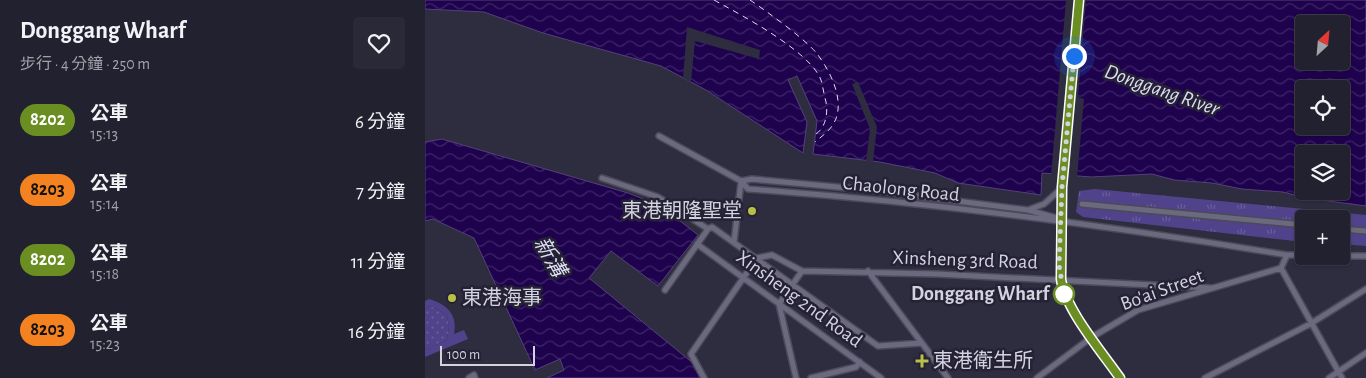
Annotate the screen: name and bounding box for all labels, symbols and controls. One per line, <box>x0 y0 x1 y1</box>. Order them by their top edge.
north arrow <box>1295 15 1350 70</box>
map controls <box>1295 15 1350 265</box>
button: heart <box>353 17 405 69</box>
text: Donggang Wharf <box>20 19 186 43</box>
your location <box>1062 44 1087 69</box>
text: 步行 · 4 分鐘 · 250 m <box>20 56 150 72</box>
water label: Donggang River <box>1102 61 1223 120</box>
button: locate <box>1295 80 1350 135</box>
text: 公車 <box>90 104 128 123</box>
text: 8202 <box>30 111 65 129</box>
text: 6 分鐘 <box>355 113 405 132</box>
text: 15:13 <box>90 126 118 142</box>
button: layers <box>1295 145 1350 200</box>
street label: Chaolong Road <box>842 173 960 205</box>
text: 公車 <box>90 174 128 193</box>
text: 8203 <box>30 181 65 199</box>
text: 7 分鐘 <box>356 183 405 202</box>
text: 15:14 <box>90 196 119 212</box>
place label: 東港朝隆聖堂 <box>622 200 742 221</box>
marker: 東港朝隆聖堂 <box>746 205 758 217</box>
button: + <box>1295 210 1350 265</box>
water label: 新溝 <box>530 233 572 283</box>
text: 公車 <box>90 244 128 263</box>
street label: Xinsheng 2nd Road <box>732 247 866 351</box>
street label: Xinsheng 3rd Road <box>892 247 1038 273</box>
text: 8202 <box>30 251 65 269</box>
text: 11 分鐘 <box>351 253 405 272</box>
text: 15:18 <box>90 266 119 282</box>
street label: Bo'ai Street <box>1118 266 1207 314</box>
marker: Donggang Wharf <box>1053 283 1075 305</box>
place label: Donggang Wharf <box>911 284 1050 304</box>
place label: 東港海事 <box>462 287 542 308</box>
marker: 東港海事 <box>446 292 458 304</box>
text: 公車 <box>90 314 128 333</box>
text: 8203 <box>30 321 65 339</box>
text: 16 分鐘 <box>348 323 405 342</box>
text: 15:23 <box>90 336 120 352</box>
scale bar <box>440 343 535 366</box>
text: 100 m <box>447 348 480 362</box>
place label: 東港衛生所 <box>933 350 1033 371</box>
marker: 東港衛生所 <box>915 354 929 368</box>

